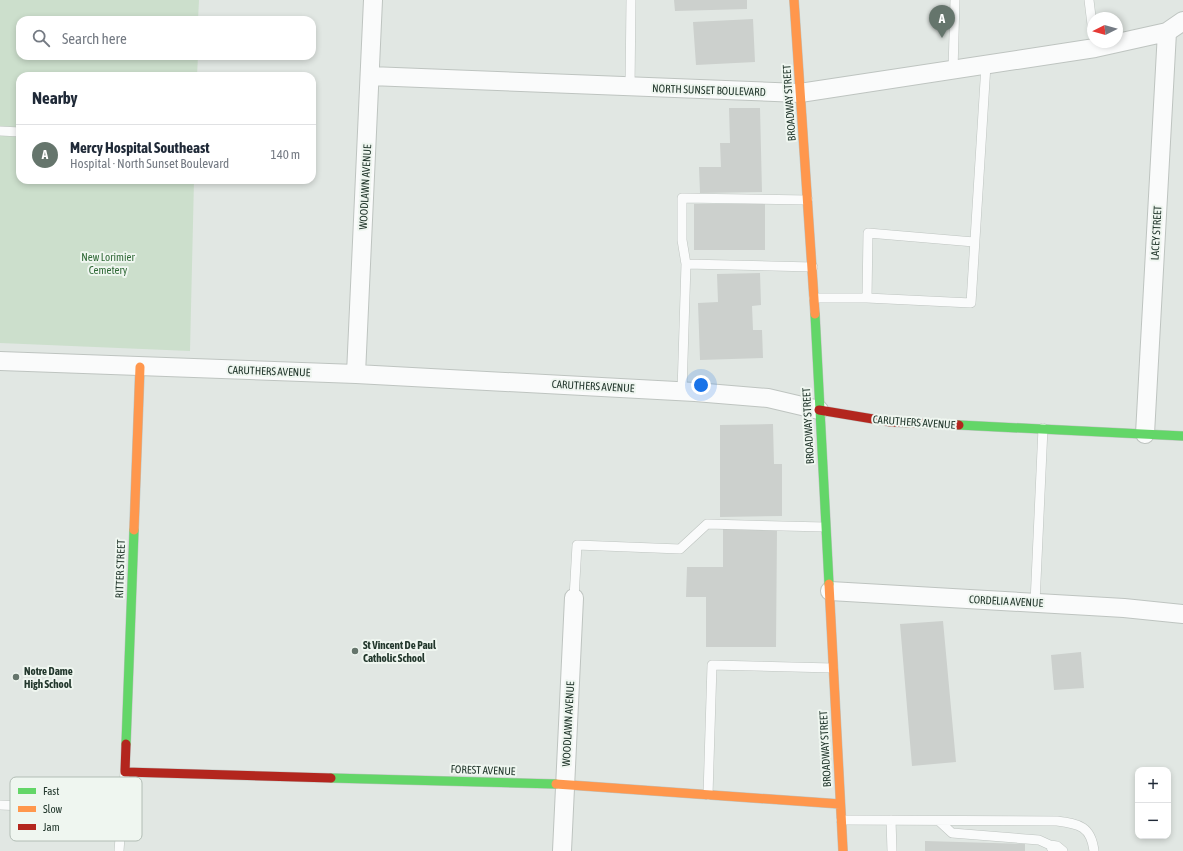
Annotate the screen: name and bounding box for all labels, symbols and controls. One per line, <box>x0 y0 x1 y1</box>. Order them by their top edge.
pin: A <box>929 5 955 38</box>
north arrow <box>1087 12 1123 48</box>
search box <box>16 16 316 60</box>
icon: search <box>30 27 52 49</box>
text: Search here <box>62 30 127 47</box>
street label: BROADWAY STREET <box>780 64 798 142</box>
street label: NORTH SUNSET BOULEVARD <box>652 82 766 98</box>
text: Nearby <box>32 88 78 108</box>
text: Mercy Hospital Southeast <box>70 139 210 156</box>
street label: WOODLAWN AVENUE <box>357 144 373 230</box>
text: A <box>42 147 48 162</box>
text: 140 m <box>271 147 300 162</box>
text: Hospital · North Sunset Boulevard <box>70 156 229 171</box>
street label: LACEY STREET <box>1149 205 1163 261</box>
park label: New Lorimier Cemetery <box>81 251 135 276</box>
street label: CARUTHERS AVENUE <box>227 364 311 378</box>
your location <box>691 375 711 395</box>
street label: CARUTHERS AVENUE <box>551 378 635 394</box>
street label: BROADWAY STREET <box>800 387 816 465</box>
street label: CARUTHERS AVENUE <box>872 413 956 431</box>
street label: RITTER STREET <box>113 539 127 599</box>
street label: CORDELIA AVENUE <box>969 593 1044 609</box>
place label: St Vincent De Paul Catholic School <box>363 639 437 664</box>
marker: St Vincent De Paul Catholic School <box>350 646 360 656</box>
place label: Notre Dame High School <box>24 665 73 690</box>
marker: Notre Dame High School <box>11 672 21 682</box>
street label: WOODLAWN AVENUE <box>560 681 576 767</box>
street label: BROADWAY STREET <box>817 710 833 788</box>
street label: FOREST AVENUE <box>450 763 516 777</box>
map controls <box>1135 767 1171 839</box>
button: + <box>1135 767 1171 803</box>
legend <box>10 777 142 841</box>
text: Fast <box>43 785 59 797</box>
text: Slow <box>43 803 62 815</box>
button: − <box>1135 803 1171 839</box>
text: Jam <box>43 821 60 833</box>

